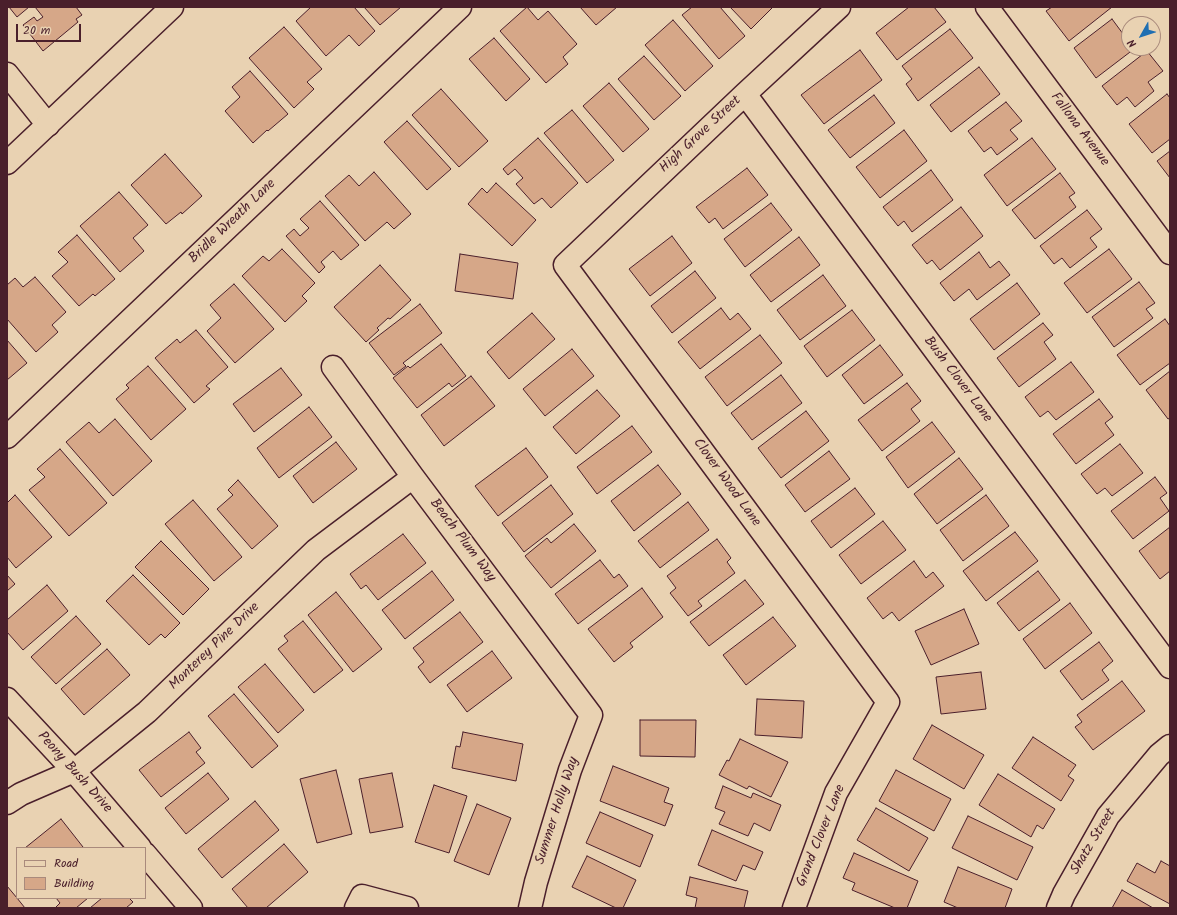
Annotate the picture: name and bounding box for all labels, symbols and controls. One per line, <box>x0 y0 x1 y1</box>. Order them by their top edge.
scale bar <box>18 16 83 42</box>
north arrow <box>1121 16 1161 56</box>
text: 20 m <box>23 21 50 40</box>
text: N <box>1123 35 1142 51</box>
street label: Fallona Avenue <box>1046 90 1112 170</box>
street label: High Grove Street <box>657 93 745 177</box>
street label: Bridle Wreath Lane <box>186 176 280 268</box>
street label: Bush Clover Lane <box>919 334 995 426</box>
street label: Clover Wood Lane <box>688 436 764 530</box>
street label: Beach Plum Way <box>425 496 499 586</box>
street label: Monterey Pine Drive <box>166 600 264 694</box>
street label: Peony Bush Drive <box>33 729 115 817</box>
street label: Summer Holly Way <box>533 755 583 867</box>
street label: Grand Clover Lane <box>794 783 850 889</box>
street label: Shatz Street <box>1068 806 1120 878</box>
legend <box>16 847 146 899</box>
text: Road <box>54 854 78 873</box>
text: Building <box>54 874 94 893</box>

